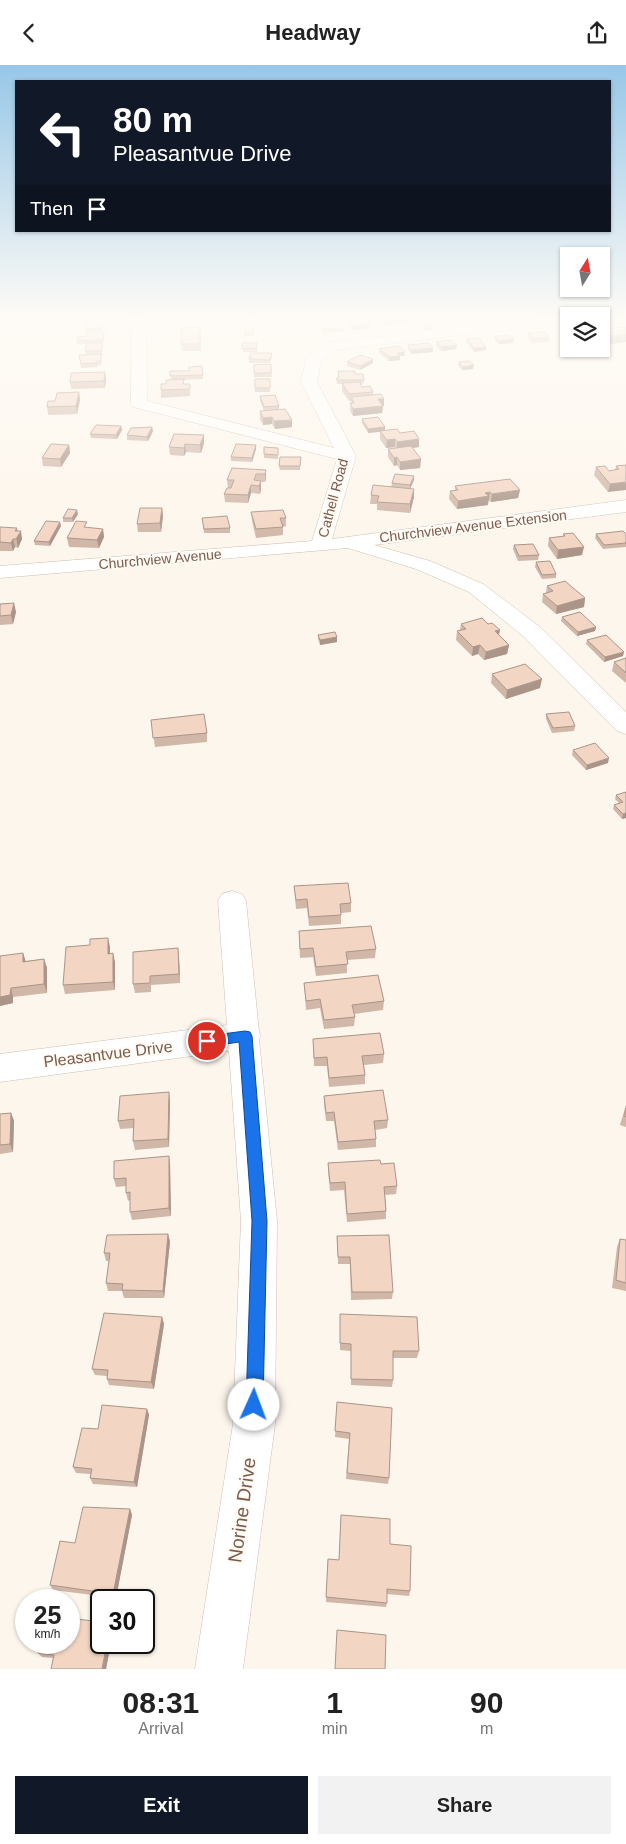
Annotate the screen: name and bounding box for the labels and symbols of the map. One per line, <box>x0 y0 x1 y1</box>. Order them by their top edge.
north arrow <box>560 247 610 297</box>
street label: Cathell Road <box>315 457 351 539</box>
street label: Churchview Avenue Extension <box>378 507 568 545</box>
street label: Churchview Avenue <box>98 546 222 572</box>
pin <box>186 1020 228 1062</box>
street label: Pleasantvue Drive <box>43 1038 174 1070</box>
position arrow <box>227 1378 279 1430</box>
street label: Norine Drive <box>224 1456 260 1564</box>
speed limit sign: 30 <box>90 1589 155 1654</box>

